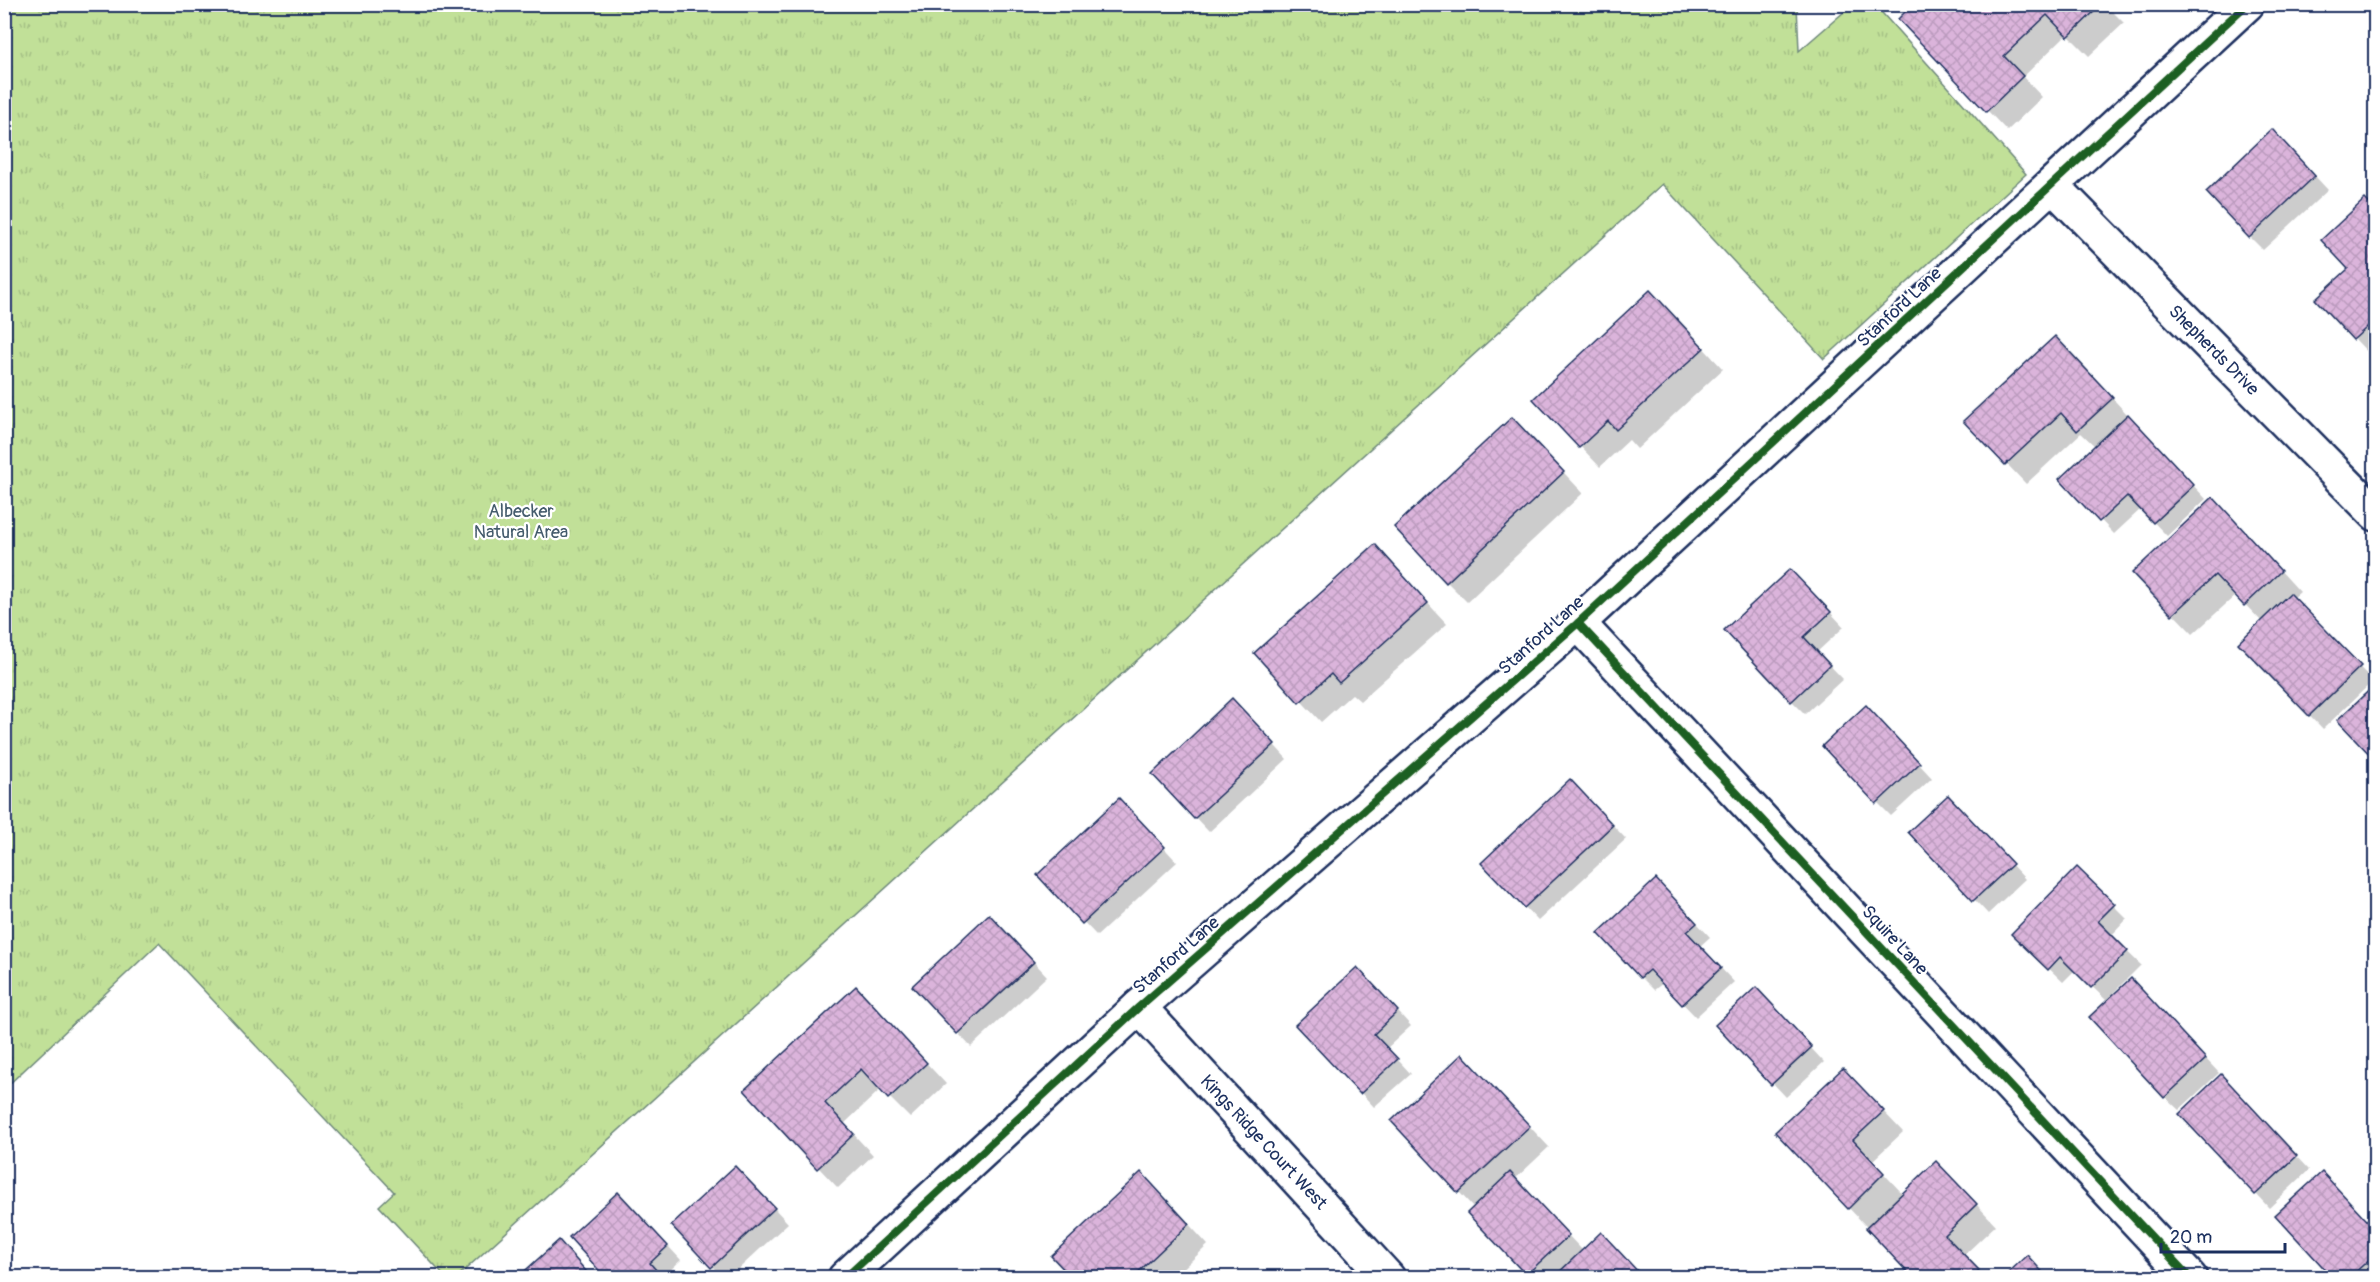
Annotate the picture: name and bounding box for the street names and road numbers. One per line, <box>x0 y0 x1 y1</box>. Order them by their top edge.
street label: Stanford Lane <box>1852 262 1947 352</box>
street label: Shepherds Drive <box>2163 300 2264 401</box>
street label: Stanford Lane <box>1494 591 1589 680</box>
street label: Squire Lane <box>1857 901 1933 980</box>
street label: Stanford Lane <box>1128 911 1225 999</box>
street label: Kings Ridge Court West <box>1195 1070 1333 1215</box>

